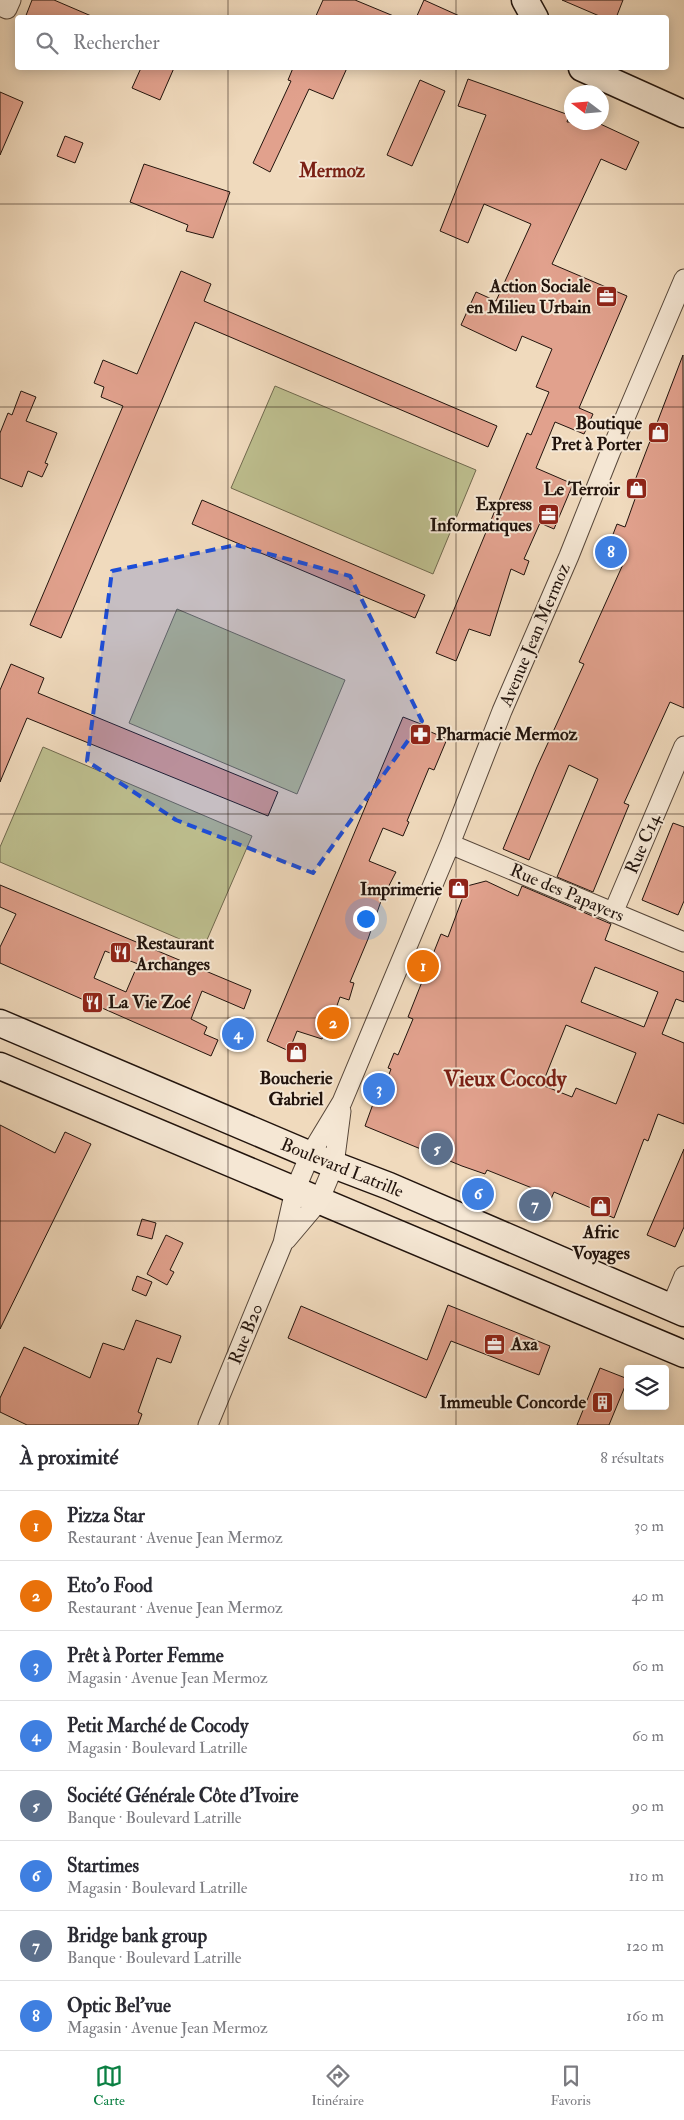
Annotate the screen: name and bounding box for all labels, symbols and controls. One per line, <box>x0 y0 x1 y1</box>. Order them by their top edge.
search box <box>15 15 669 70</box>
icon: search <box>33 29 61 57</box>
text: Rechercher <box>73 31 160 55</box>
north arrow <box>564 85 609 130</box>
district label: Mermoz <box>298 159 366 183</box>
place label: Action Sociale en Milieu Urbain <box>467 275 592 319</box>
office icon: Action Sociale en Milieu Urbain <box>595 284 619 308</box>
place label: Boutique Pret à Porter <box>551 412 642 456</box>
shop icon: Boutique Pret à Porter <box>646 421 670 445</box>
shop icon: Le Terroir <box>624 477 648 501</box>
place label: Le Terroir <box>544 478 620 501</box>
place label: Express Informatiques <box>430 493 532 537</box>
office icon: Express Informatiques <box>536 502 560 526</box>
pin: 8 <box>595 533 627 571</box>
street label: Avenue Jean Mermoz <box>494 560 576 711</box>
pharmacy icon: Pharmacie Mermoz <box>408 722 432 746</box>
place label: Pharmacie Mermoz <box>436 723 578 746</box>
street label: Rue C14 <box>620 809 666 877</box>
street label: Rue des Papayers <box>506 859 628 927</box>
shop icon: Imprimerie <box>446 877 470 901</box>
place label: Imprimerie <box>360 878 442 901</box>
your location <box>353 906 379 932</box>
place label: Restaurant Archanges <box>135 932 214 976</box>
restaurant icon: Restaurant Archanges <box>108 941 132 965</box>
pin: 1 <box>407 947 439 985</box>
restaurant icon: La Vie Zoé <box>80 990 104 1014</box>
place label: La Vie Zoé <box>108 991 191 1014</box>
pin: 2 <box>317 1004 349 1042</box>
pin: 4 <box>222 1015 254 1053</box>
shop icon: Boucherie Gabriel <box>284 1041 308 1065</box>
district label: Vieux Cocody <box>443 1065 568 1094</box>
place label: Boucherie Gabriel <box>260 1067 333 1111</box>
pin: 3 <box>363 1070 395 1108</box>
pin: 5 <box>421 1130 453 1168</box>
street label: Boulevard Latrille <box>277 1133 407 1203</box>
pin: 6 <box>462 1175 494 1213</box>
pin: 7 <box>519 1186 551 1224</box>
shop icon: Afric Voyages <box>589 1195 613 1219</box>
place label: Afric Voyages <box>571 1221 630 1265</box>
street label: Rue B20 <box>223 1300 269 1368</box>
office icon: Axa <box>483 1332 507 1356</box>
place label: Axa <box>510 1333 538 1356</box>
map controls <box>624 1365 669 1410</box>
button: layers <box>624 1365 669 1410</box>
building icon: Immeuble Concorde <box>590 1390 614 1414</box>
place label: Immeuble Concorde <box>440 1391 586 1414</box>
text: À proximité <box>20 1444 118 1471</box>
text: 8 résultats <box>600 1448 664 1468</box>
text: Pizza Star <box>67 1504 145 1528</box>
text: 1 <box>33 1516 39 1536</box>
text: 30 m <box>634 1516 664 1536</box>
text: Restaurant · Avenue Jean Mermoz <box>67 1528 283 1548</box>
text: Eto'o Food <box>67 1574 153 1598</box>
text: 2 <box>32 1586 40 1606</box>
text: 40 m <box>631 1586 664 1606</box>
text: Restaurant · Avenue Jean Mermoz <box>67 1598 283 1618</box>
text: Prêt à Porter Femme <box>67 1644 224 1668</box>
text: 3 <box>33 1656 39 1676</box>
text: 60 m <box>632 1656 664 1676</box>
text: Magasin · Avenue Jean Mermoz <box>67 1668 268 1688</box>
text: Petit Marché de Cocody <box>67 1714 248 1738</box>
text: 4 <box>32 1726 40 1746</box>
text: 60 m <box>632 1726 664 1746</box>
text: Magasin · Boulevard Latrille <box>67 1738 247 1758</box>
text: Société Générale Côte d’Ivoire <box>67 1784 299 1808</box>
text: 5 <box>32 1796 40 1816</box>
text: 90 m <box>632 1796 664 1816</box>
text: Banque · Boulevard Latrille <box>67 1808 242 1828</box>
text: Startimes <box>67 1854 139 1878</box>
text: 6 <box>32 1866 40 1886</box>
text: 110 m <box>629 1866 664 1886</box>
text: Magasin · Boulevard Latrille <box>67 1878 247 1898</box>
text: Bridge bank group <box>67 1924 207 1948</box>
text: 7 <box>32 1936 40 1956</box>
text: 120 m <box>626 1936 664 1956</box>
text: Banque · Boulevard Latrille <box>67 1948 242 1968</box>
text: Optic Bel'vue <box>67 1994 171 2018</box>
text: 8 <box>32 2006 40 2026</box>
text: 160 m <box>626 2006 664 2026</box>
text: Magasin · Avenue Jean Mermoz <box>67 2018 268 2038</box>
tab: Carte <box>93 2062 125 2109</box>
tab: Itinéraire <box>311 2062 364 2109</box>
tab: Favoris <box>550 2062 591 2109</box>

